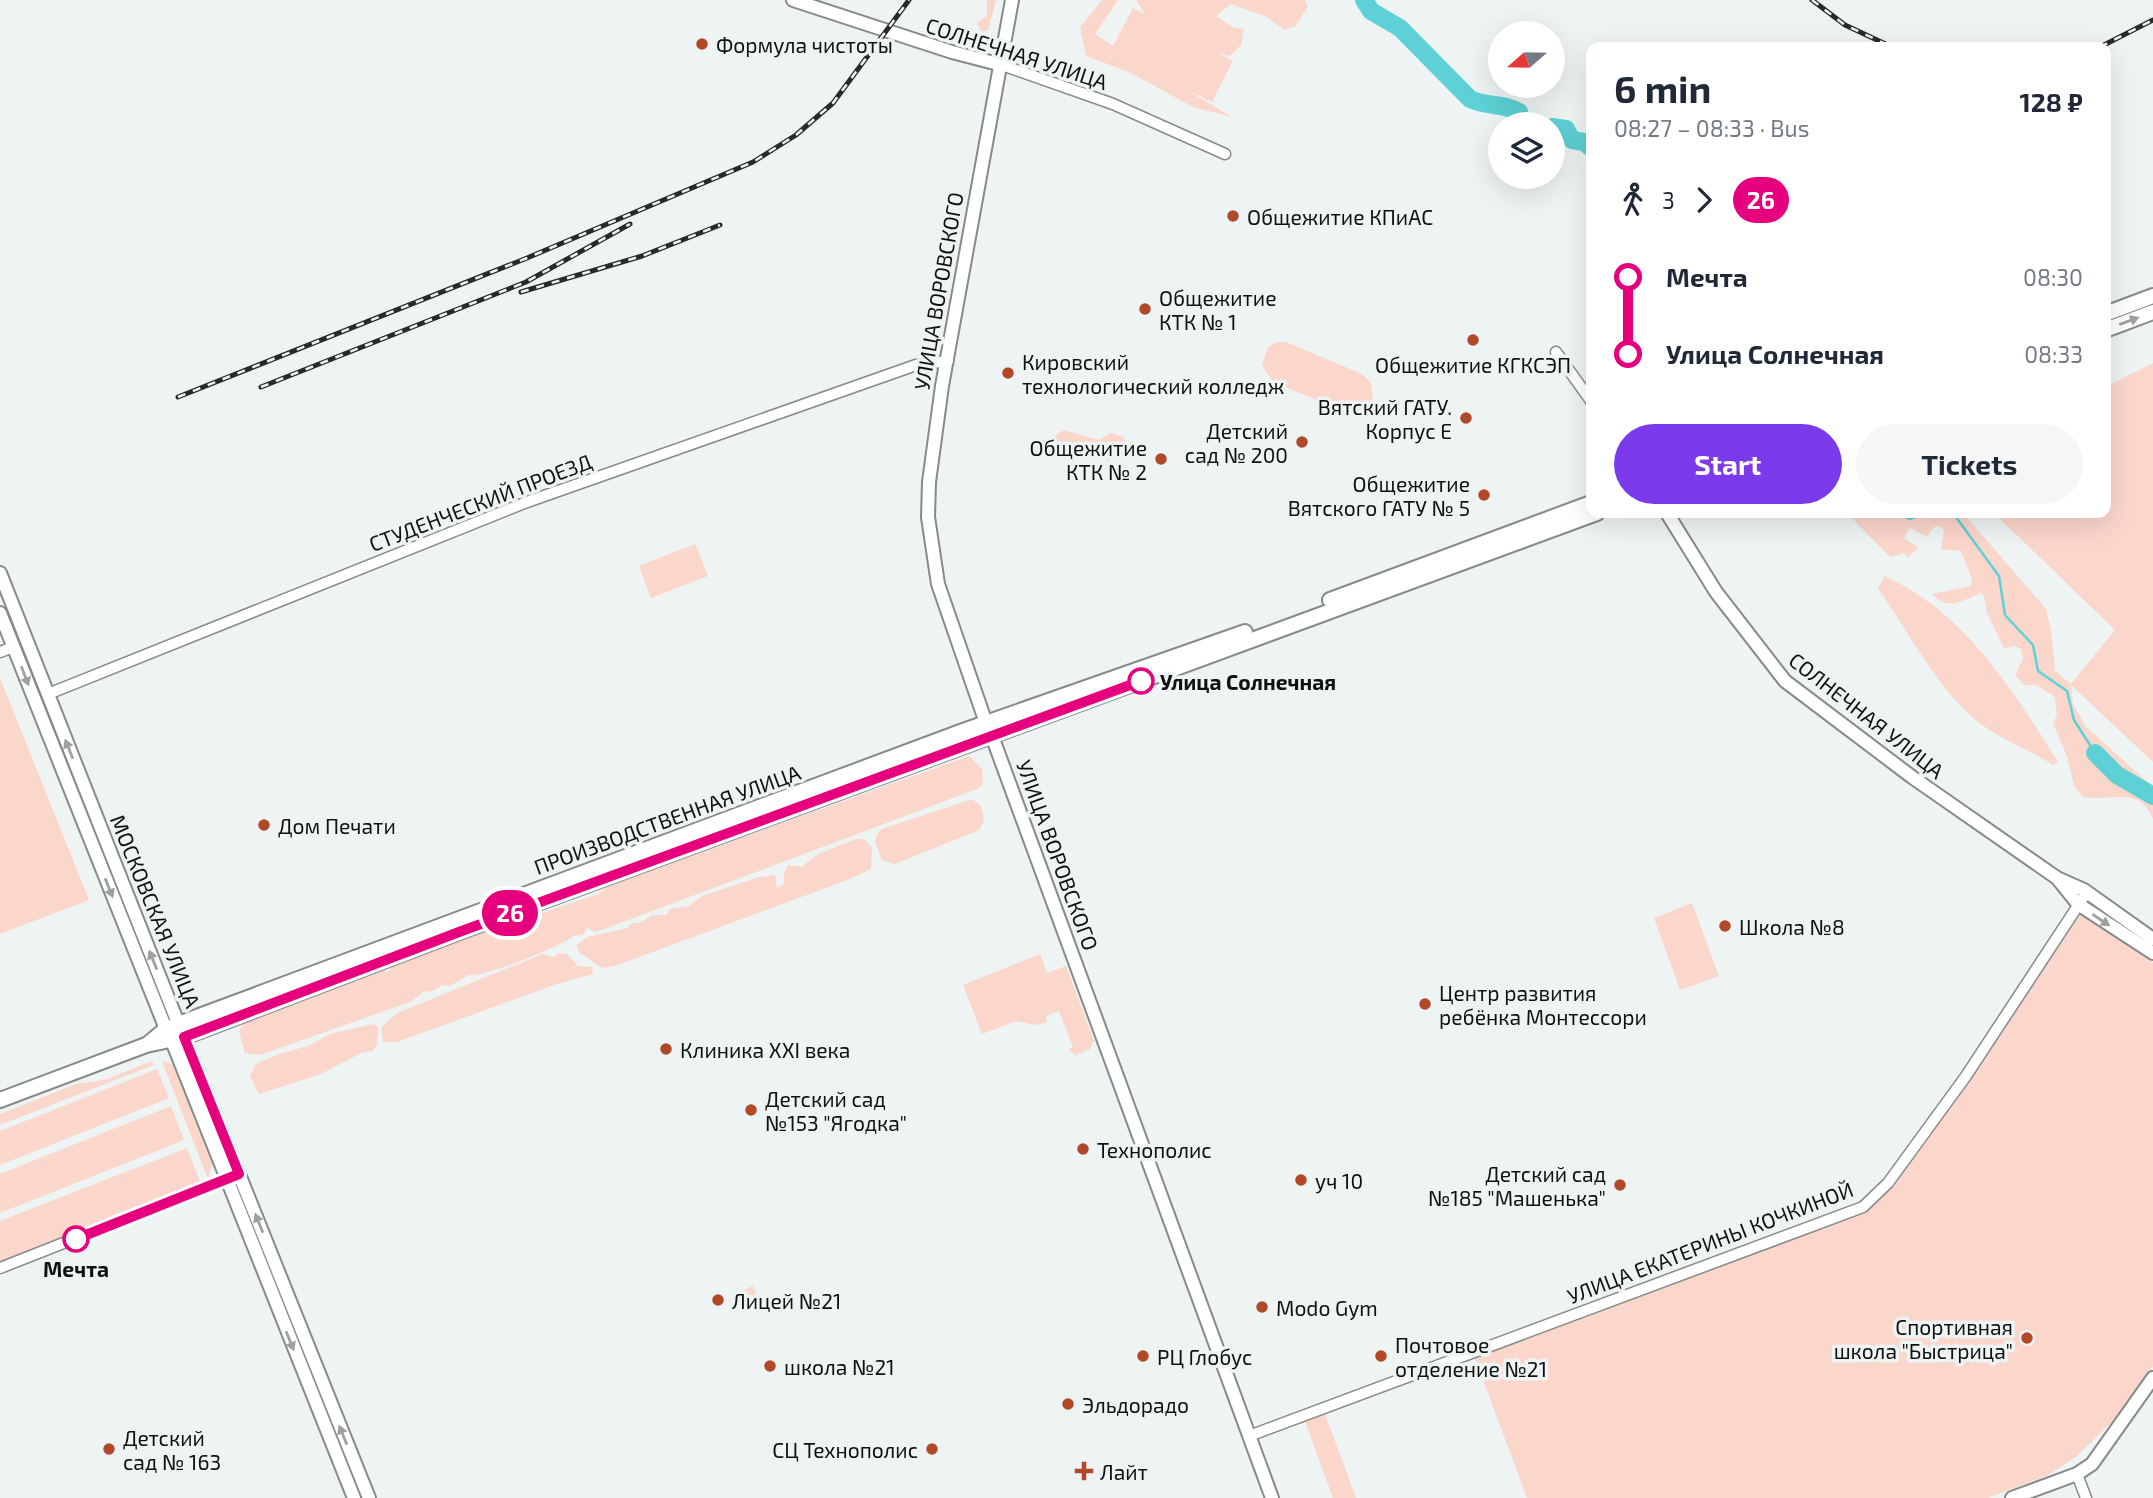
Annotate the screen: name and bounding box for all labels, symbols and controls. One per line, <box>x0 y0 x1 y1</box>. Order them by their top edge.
street label: СОЛНЕЧНАЯ УЛИЦА <box>923 12 1111 94</box>
north arrow <box>1488 21 1564 98</box>
map controls <box>1488 21 1565 189</box>
place label: Формула чистоты <box>716 32 893 58</box>
marker: Формула чистоты <box>694 36 710 52</box>
text: 6 min <box>1614 65 1711 111</box>
text: 128 ₽ <box>2019 86 2083 117</box>
button: layers <box>1488 112 1565 189</box>
text: 08:27 – 08:33 · Bus <box>1614 114 1809 142</box>
icon: walk <box>1614 181 1652 219</box>
icon: forward <box>1685 181 1723 219</box>
text: 26 <box>1747 185 1775 214</box>
text: 3 <box>1662 186 1675 214</box>
street label: УЛИЦА ВОРОВСКОГО <box>908 190 968 392</box>
place label: Общежитие КПиАС <box>1247 204 1433 229</box>
marker: Общежитие КПиАС <box>1225 208 1241 224</box>
text: Мечта <box>1666 261 1748 292</box>
text: 08:30 <box>2023 263 2083 291</box>
place label: Общежитие КТК № 1 <box>1159 285 1277 334</box>
marker: Общежитие КТК № 1 <box>1137 301 1153 317</box>
one-way arrow <box>2119 315 2140 326</box>
marker: Общежитие КГКСЭП <box>1465 332 1481 348</box>
text: Улица Солнечная <box>1666 338 1884 369</box>
text: 08:33 <box>2024 340 2083 368</box>
place label: Кировский технологический колледж <box>1022 349 1284 398</box>
place label: Общежитие КГКСЭП <box>1375 352 1571 377</box>
marker: Кировский технологический колледж <box>1000 365 1016 381</box>
place label: Вятский ГАТУ. Корпус Е <box>1318 394 1452 444</box>
marker: Вятский ГАТУ. Корпус Е <box>1458 410 1474 426</box>
place label: Детский сад № 200 <box>1185 418 1288 467</box>
button: Start <box>1614 424 1842 504</box>
button: Tickets <box>1856 424 2083 504</box>
marker: Детский сад № 200 <box>1294 434 1310 450</box>
place label: Общежитие КТК № 2 <box>1030 435 1147 484</box>
street label: СТУДЕНЧЕСКИЙ ПРОЕЗД <box>365 448 595 556</box>
marker: Общежитие КТК № 2 <box>1153 451 1169 467</box>
place label: Общежитие Вятского ГАТУ № 5 <box>1288 471 1470 520</box>
marker: Общежитие Вятского ГАТУ № 5 <box>1476 487 1492 503</box>
street label: СОЛНЕЧНАЯ УЛИЦА <box>1785 647 1949 783</box>
one-way arrow <box>19 666 30 687</box>
marker: Улица Солнечная <box>1128 668 1154 694</box>
place label: Улица Солнечная <box>1160 669 1336 694</box>
one-way arrow <box>64 738 75 759</box>
street label: УЛИЦА ВОРОВСКОГО <box>1012 756 1104 954</box>
street label: ПРОИЗВОДСТВЕННАЯ УЛИЦА <box>530 759 804 879</box>
street label: МОСКОВСКАЯ УЛИЦА <box>106 811 206 1011</box>
place label: Дом Печати <box>278 813 396 838</box>
marker: Дом Печати <box>256 817 272 833</box>
one-way arrow <box>103 877 114 898</box>
line badge: 26 <box>478 890 542 936</box>
text: 26 <box>496 898 524 927</box>
place label: Школа №8 <box>1739 914 1845 939</box>
one-way arrow <box>2091 914 2110 927</box>
marker: Школа №8 <box>1717 918 1733 934</box>
one-way arrow <box>148 949 159 970</box>
place label: Центр развития ребёнка Монтессори <box>1439 980 1647 1029</box>
marker: Центр развития ребёнка Монтессори <box>1417 996 1433 1012</box>
place label: Клиника XXI века <box>680 1037 850 1062</box>
marker: Клиника XXI века <box>658 1041 674 1057</box>
place label: Детский сад №153 "Ягодка" <box>765 1086 907 1135</box>
marker: Детский сад №153 "Ягодка" <box>743 1102 759 1118</box>
place label: Технополис <box>1097 1137 1212 1162</box>
marker: Технополис <box>1075 1141 1091 1157</box>
place label: Детский сад №185 "Машенька" <box>1428 1161 1606 1210</box>
place label: уч 10 <box>1315 1168 1363 1194</box>
marker: уч 10 <box>1293 1172 1309 1188</box>
street label: УЛИЦА ЕКАТЕРИНЫ КОЧКИНОЙ <box>1564 1176 1856 1308</box>
marker: Детский сад №185 "Машенька" <box>1612 1177 1628 1193</box>
one-way arrow <box>253 1213 264 1234</box>
marker: Мечта <box>63 1226 89 1252</box>
place label: Мечта <box>43 1256 109 1281</box>
place label: Лицей №21 <box>732 1288 841 1313</box>
marker: Лицей №21 <box>710 1292 726 1308</box>
place label: Modo Gym <box>1276 1295 1378 1320</box>
marker: Modo Gym <box>1254 1299 1270 1315</box>
place label: Спортивная школа "Быстрица" <box>1834 1314 2013 1363</box>
one-way arrow <box>285 1330 296 1351</box>
marker: Спортивная школа "Быстрица" <box>2019 1330 2035 1346</box>
place label: Почтовое отделение №21 <box>1395 1332 1547 1381</box>
place label: РЦ Глобус <box>1157 1344 1252 1370</box>
marker: РЦ Глобус <box>1135 1348 1151 1364</box>
marker: Почтовое отделение №21 <box>1373 1348 1389 1364</box>
place label: школа №21 <box>784 1354 895 1379</box>
marker: школа №21 <box>762 1358 778 1374</box>
place label: Эльдорадо <box>1082 1392 1189 1417</box>
marker: Эльдорадо <box>1060 1396 1076 1412</box>
one-way arrow <box>338 1424 349 1445</box>
place label: Детский сад № 163 <box>123 1425 221 1474</box>
place label: СЦ Технополис <box>772 1437 918 1462</box>
marker: Детский сад № 163 <box>101 1441 117 1457</box>
marker: СЦ Технополис <box>924 1441 940 1457</box>
place label: Лайт <box>1100 1459 1148 1484</box>
marker: Лайт <box>1074 1461 1094 1481</box>

